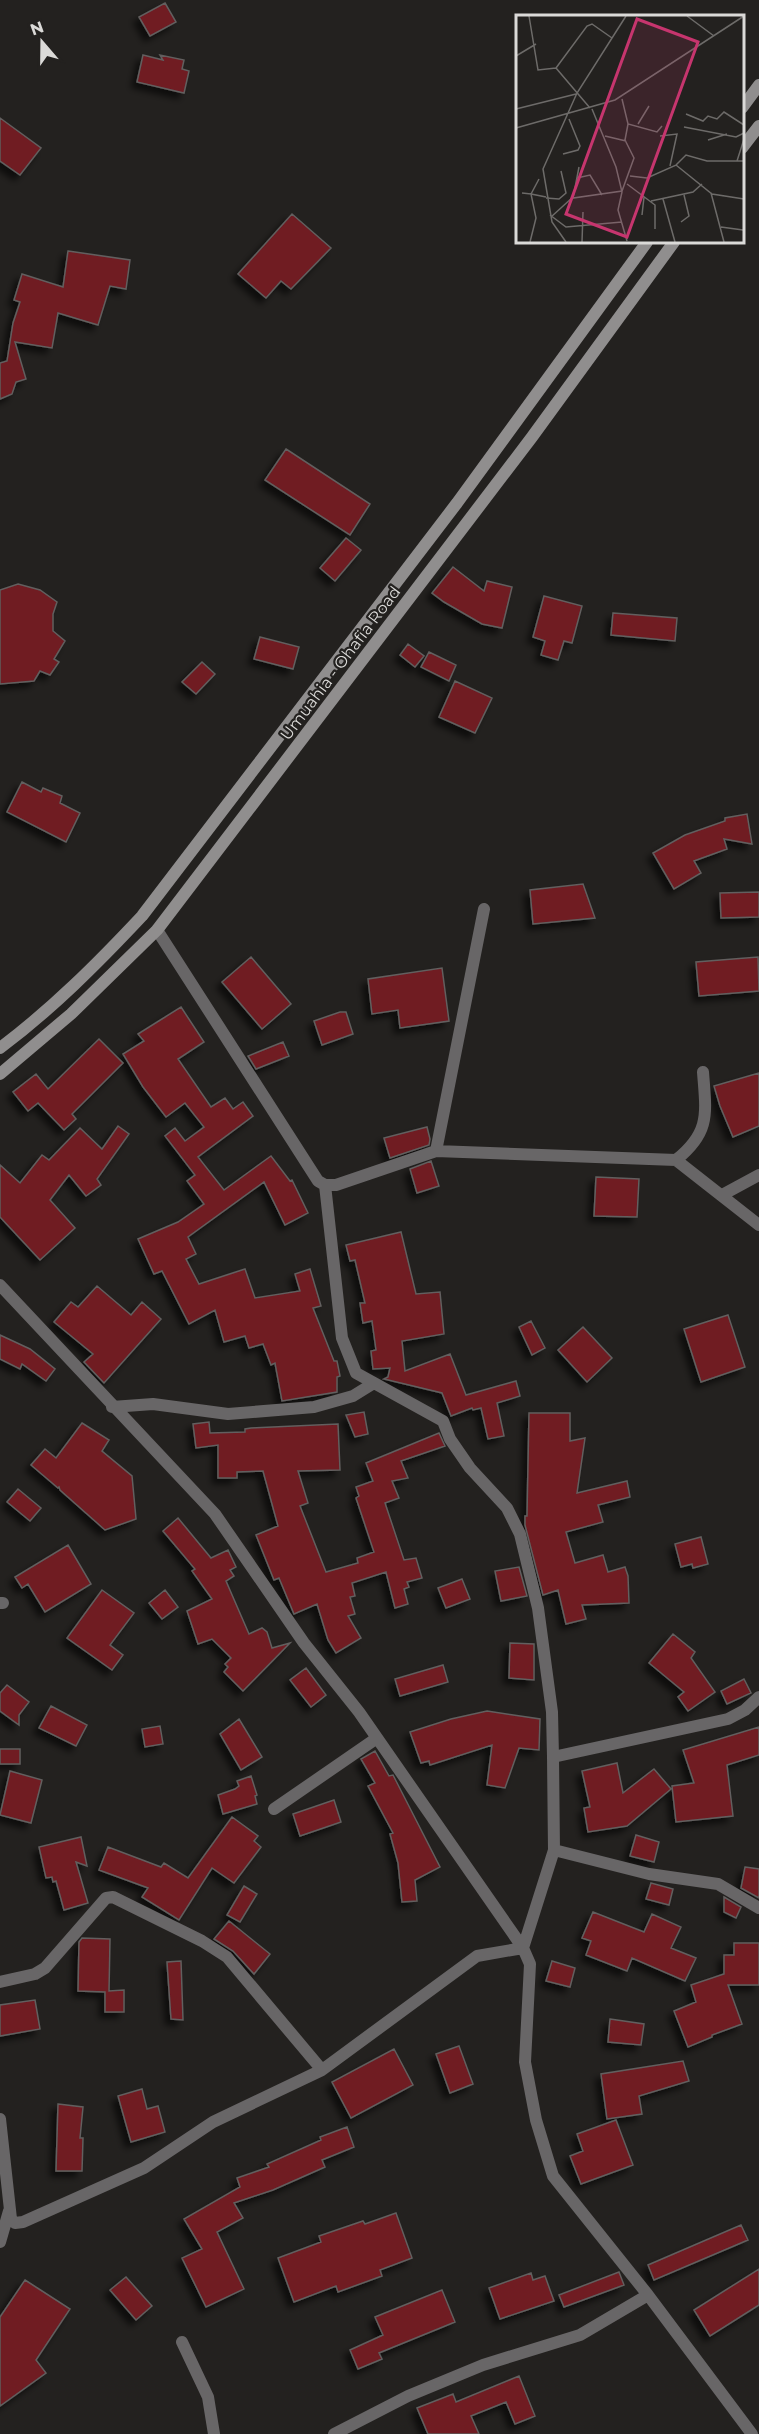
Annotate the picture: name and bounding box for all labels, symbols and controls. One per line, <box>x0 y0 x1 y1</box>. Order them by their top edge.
north arrow <box>12 12 72 72</box>
inset map <box>516 15 744 243</box>
text: N <box>28 17 46 40</box>
street label: Umuahia - Ohafia Road <box>276 583 404 744</box>

